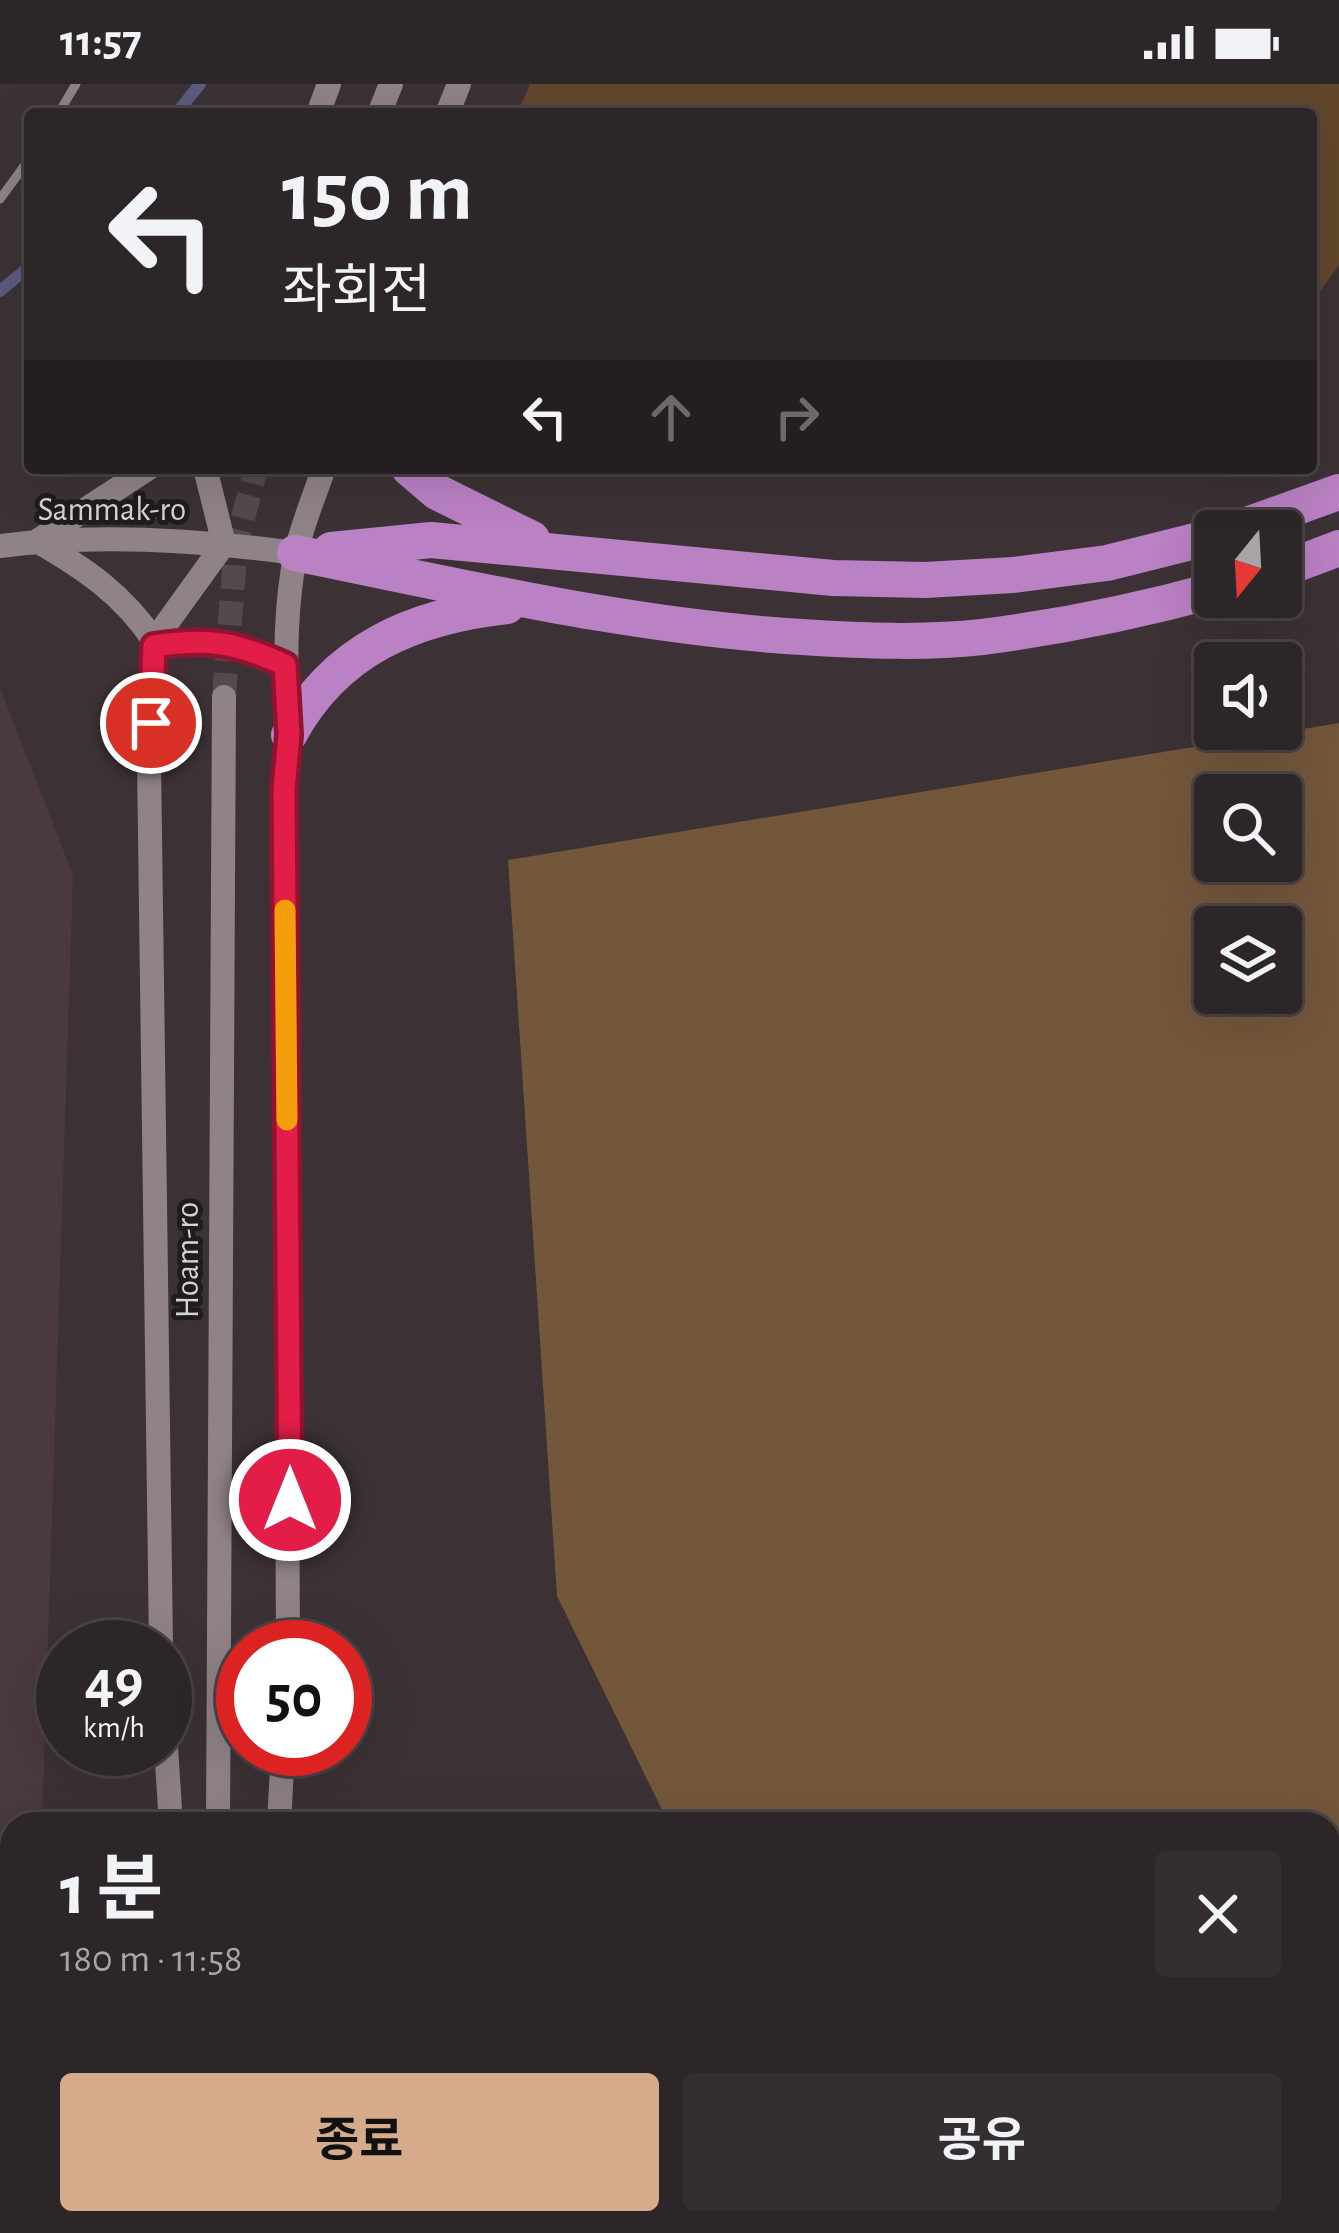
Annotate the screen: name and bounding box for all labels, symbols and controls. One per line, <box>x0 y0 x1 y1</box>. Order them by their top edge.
text: 11:57 <box>60 19 142 64</box>
text: 150 m <box>282 152 473 236</box>
icon: left <box>84 156 240 312</box>
text: 좌회전 <box>282 265 431 319</box>
icon: left <box>512 384 578 450</box>
icon: ahead <box>638 384 704 450</box>
icon: right <box>764 384 830 450</box>
street label: Sammak-ro <box>38 494 186 527</box>
north arrow <box>1194 510 1302 618</box>
map controls <box>1194 510 1302 1014</box>
button: sound <box>1194 642 1302 750</box>
pin <box>100 672 202 774</box>
icon: arrive <box>118 690 184 756</box>
button: search <box>1194 774 1302 882</box>
button: layers <box>1194 906 1302 1014</box>
street label: Hoam-ro <box>172 1202 205 1318</box>
position arrow <box>227 1437 353 1563</box>
speed limit sign: 50 <box>216 1620 372 1776</box>
text: 49 <box>84 1653 144 1713</box>
text: km/h <box>83 1713 145 1743</box>
button: close <box>1155 1851 1281 1977</box>
text: 1 분 <box>60 1855 163 1927</box>
text: 180 m · 11:58 <box>60 1940 242 1979</box>
button: 종료 <box>60 2073 659 2211</box>
button: 공유 <box>683 2073 1281 2211</box>

